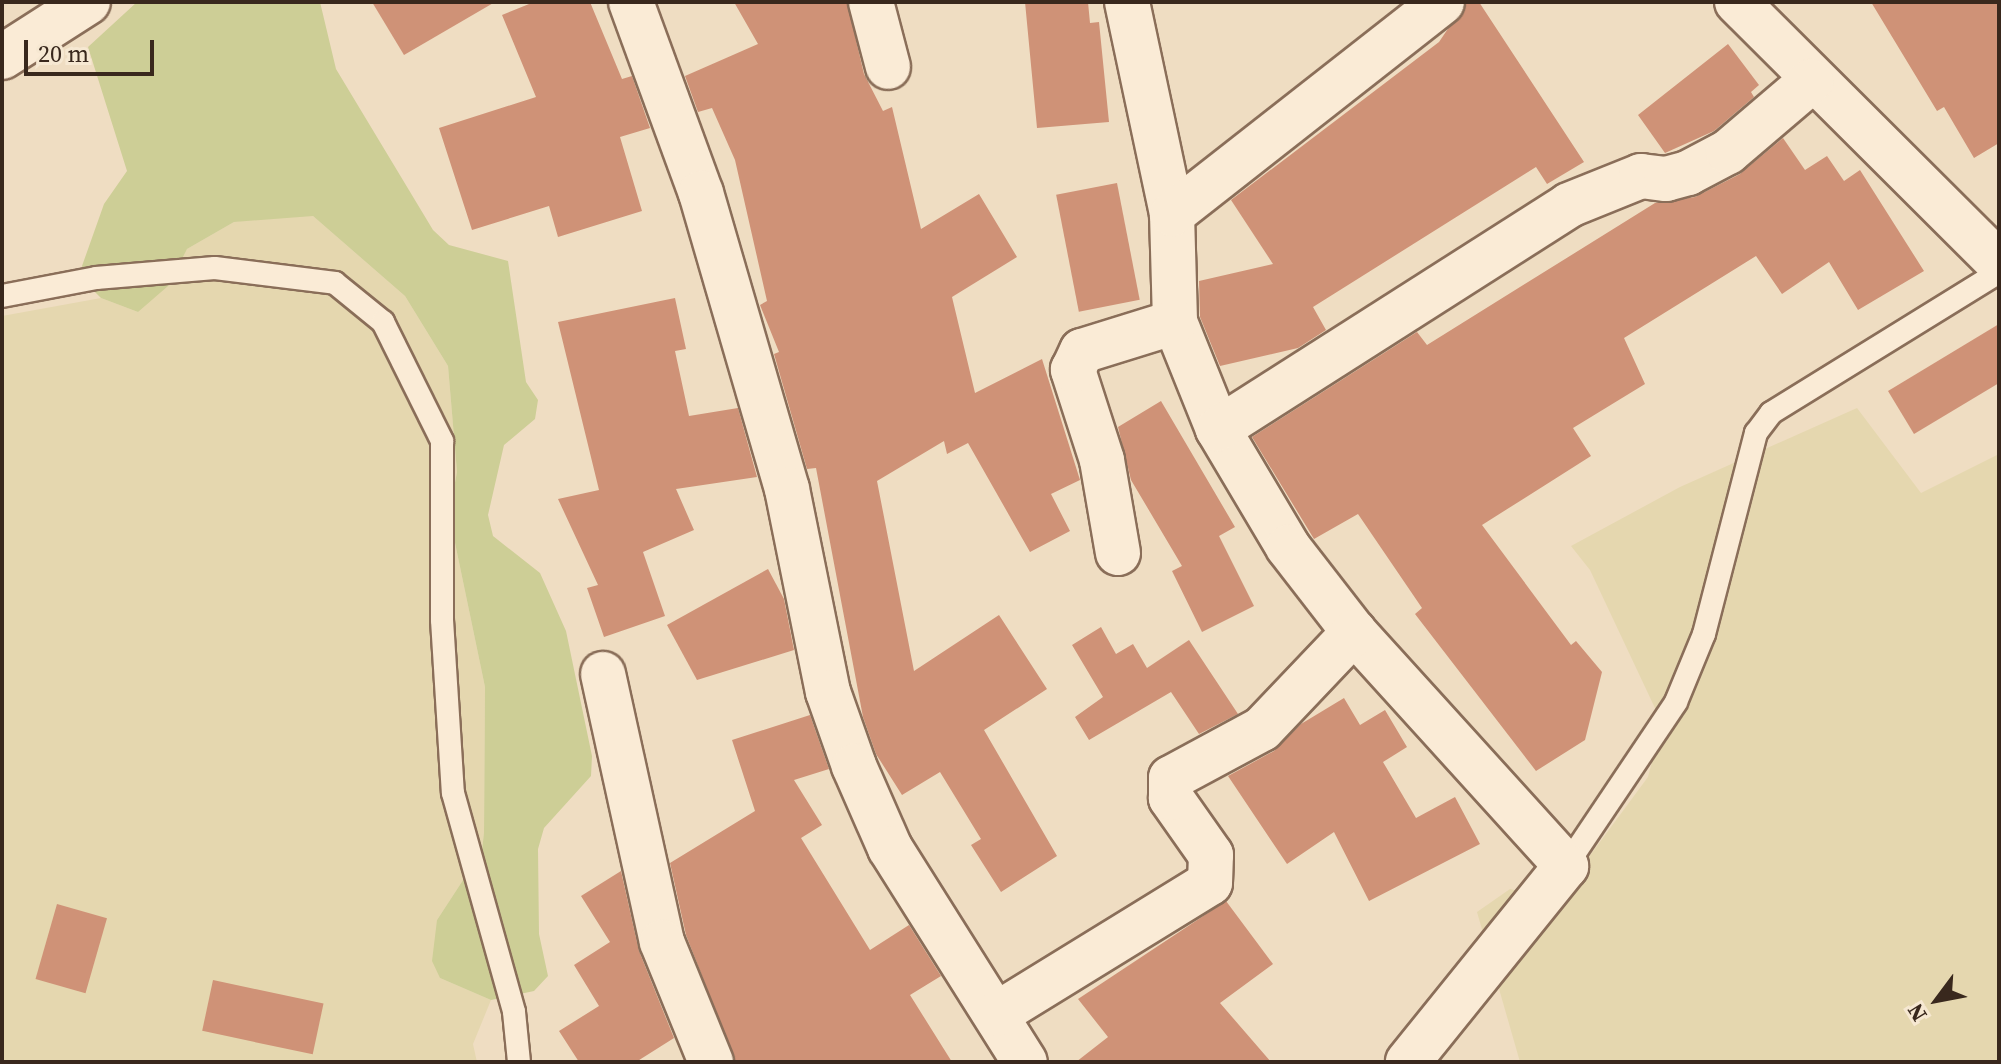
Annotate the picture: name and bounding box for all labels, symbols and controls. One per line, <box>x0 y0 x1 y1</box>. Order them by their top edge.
scale bar <box>28 24 158 74</box>
text: 20 m <box>38 37 89 70</box>
north arrow <box>1897 960 1977 1040</box>
text: N <box>1900 998 1934 1027</box>

